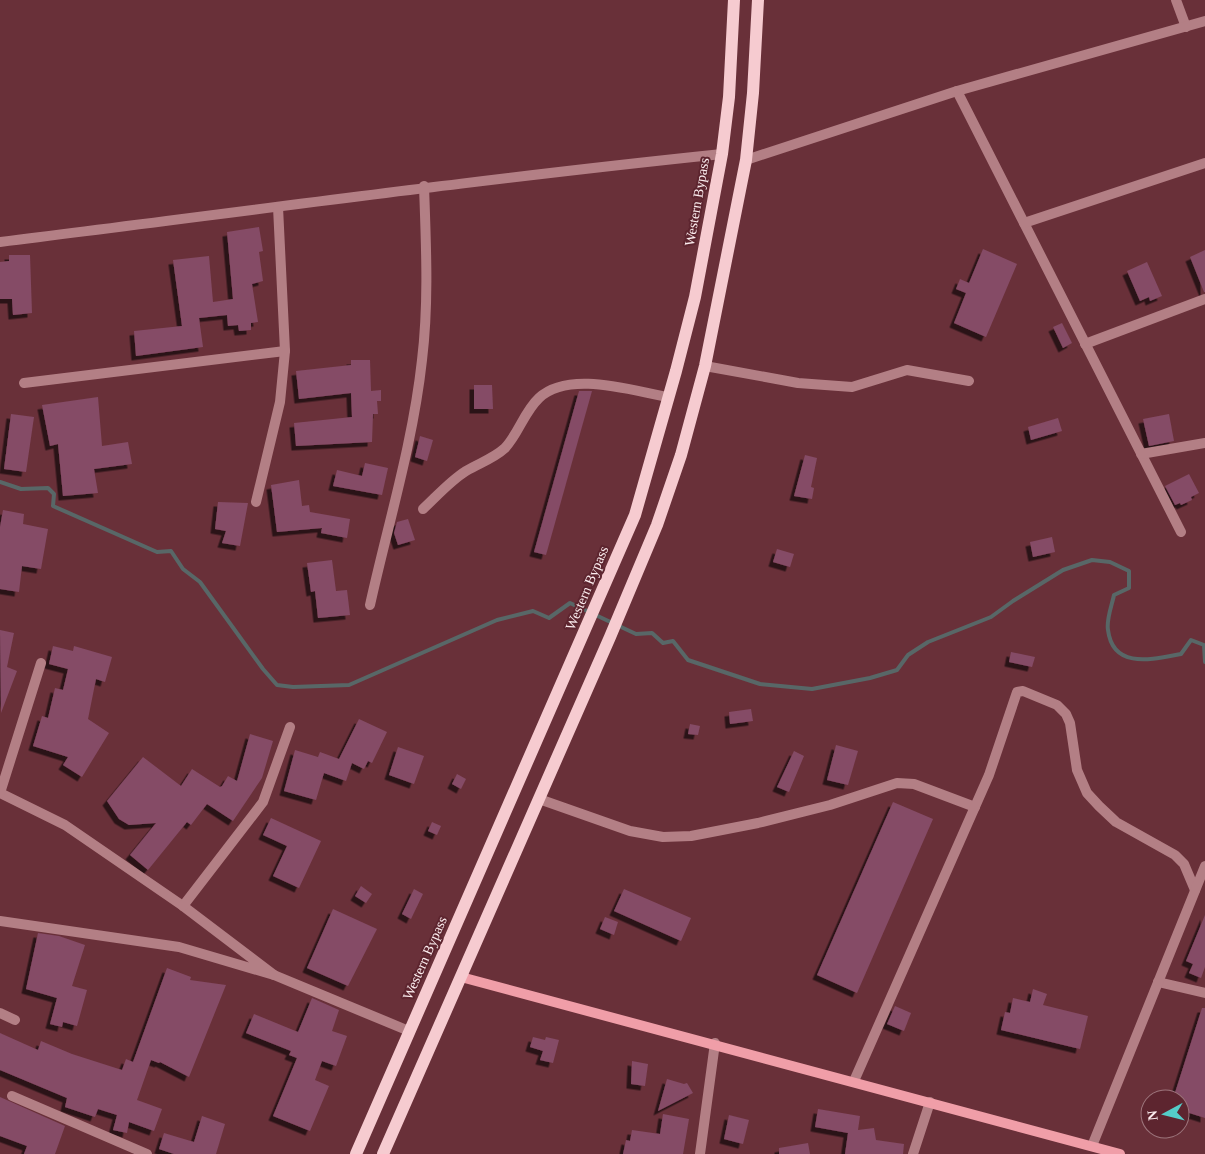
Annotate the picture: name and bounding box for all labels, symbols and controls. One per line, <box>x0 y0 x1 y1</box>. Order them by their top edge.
street label: Western Bypass <box>682 157 712 247</box>
street label: Western Bypass <box>563 544 611 632</box>
street label: Western Bypass <box>400 914 450 1002</box>
north arrow <box>1140 1089 1190 1139</box>
text: N <box>1145 1110 1161 1121</box>

